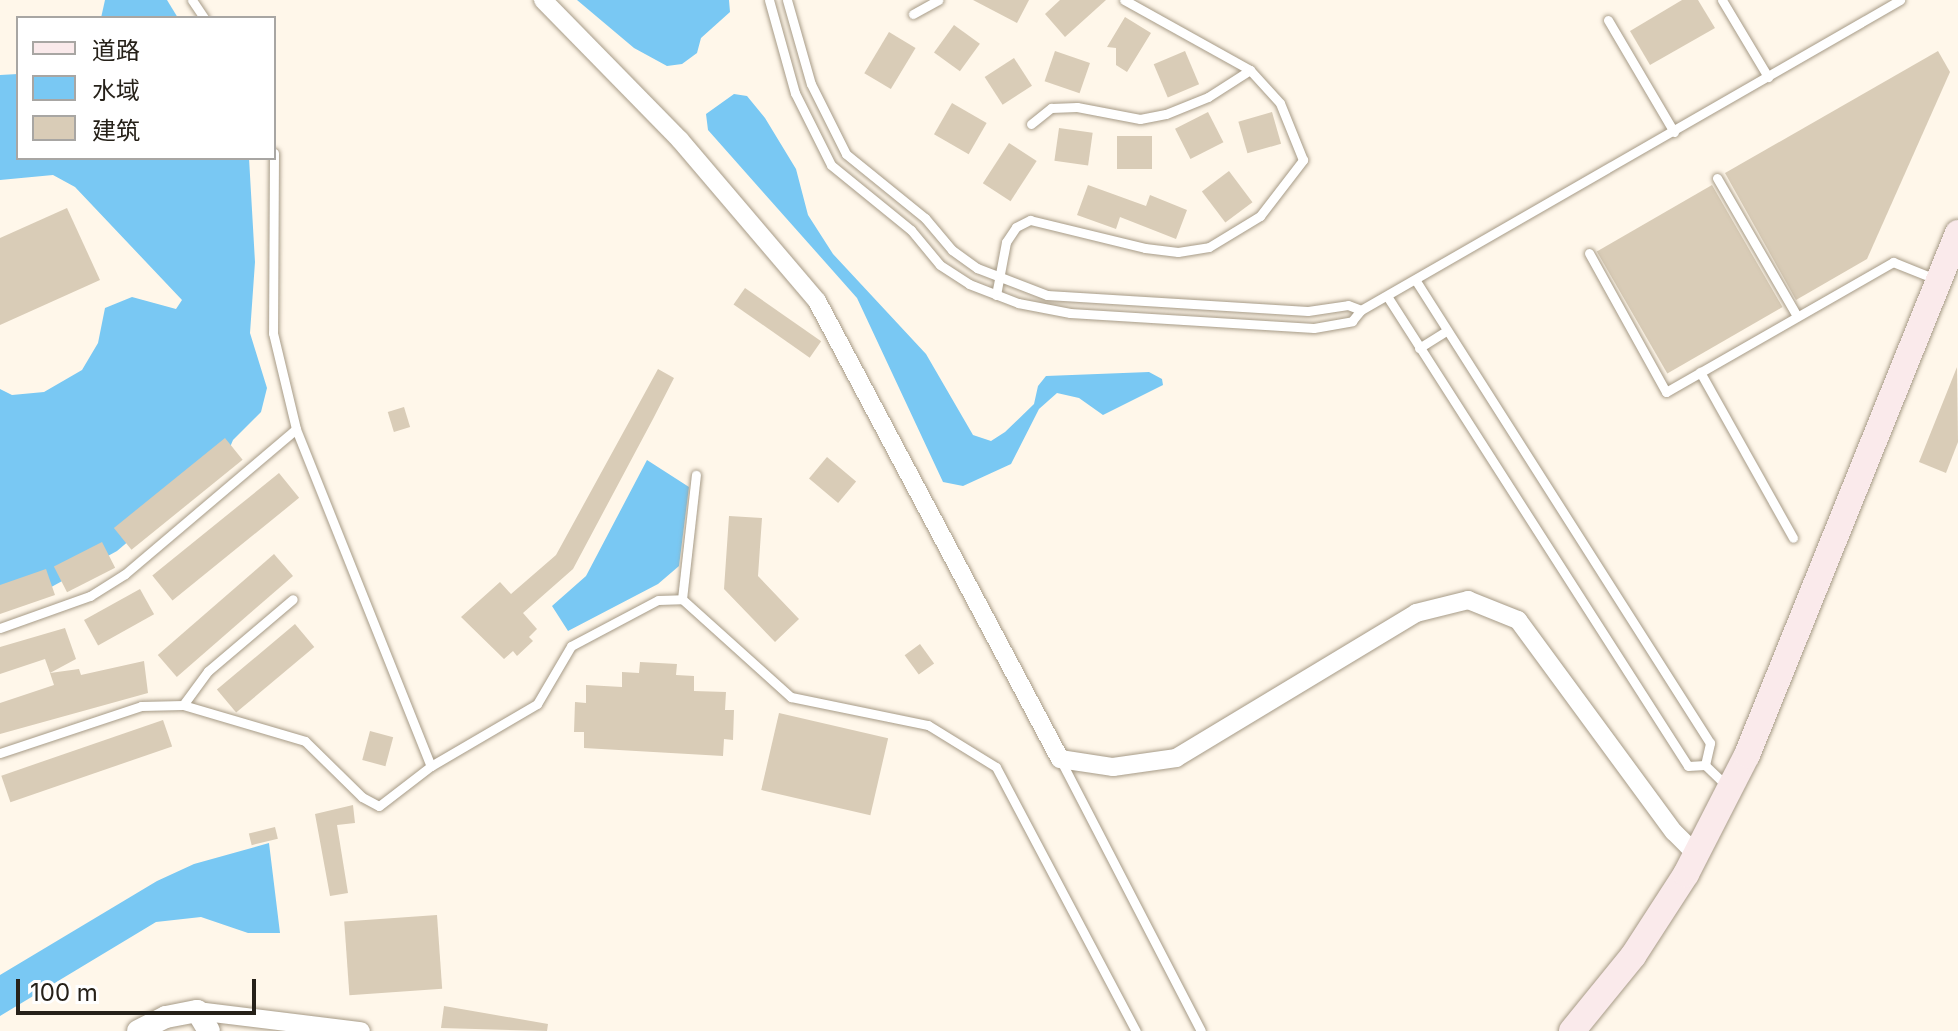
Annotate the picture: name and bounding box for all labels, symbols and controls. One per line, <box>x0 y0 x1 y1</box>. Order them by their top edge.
legend <box>16 16 276 160</box>
text: 道路 <box>92 36 140 65</box>
text: 水域 <box>92 76 140 105</box>
text: 建筑 <box>92 116 140 145</box>
scale bar <box>20 963 260 1013</box>
text: 100 m <box>30 978 98 1007</box>

